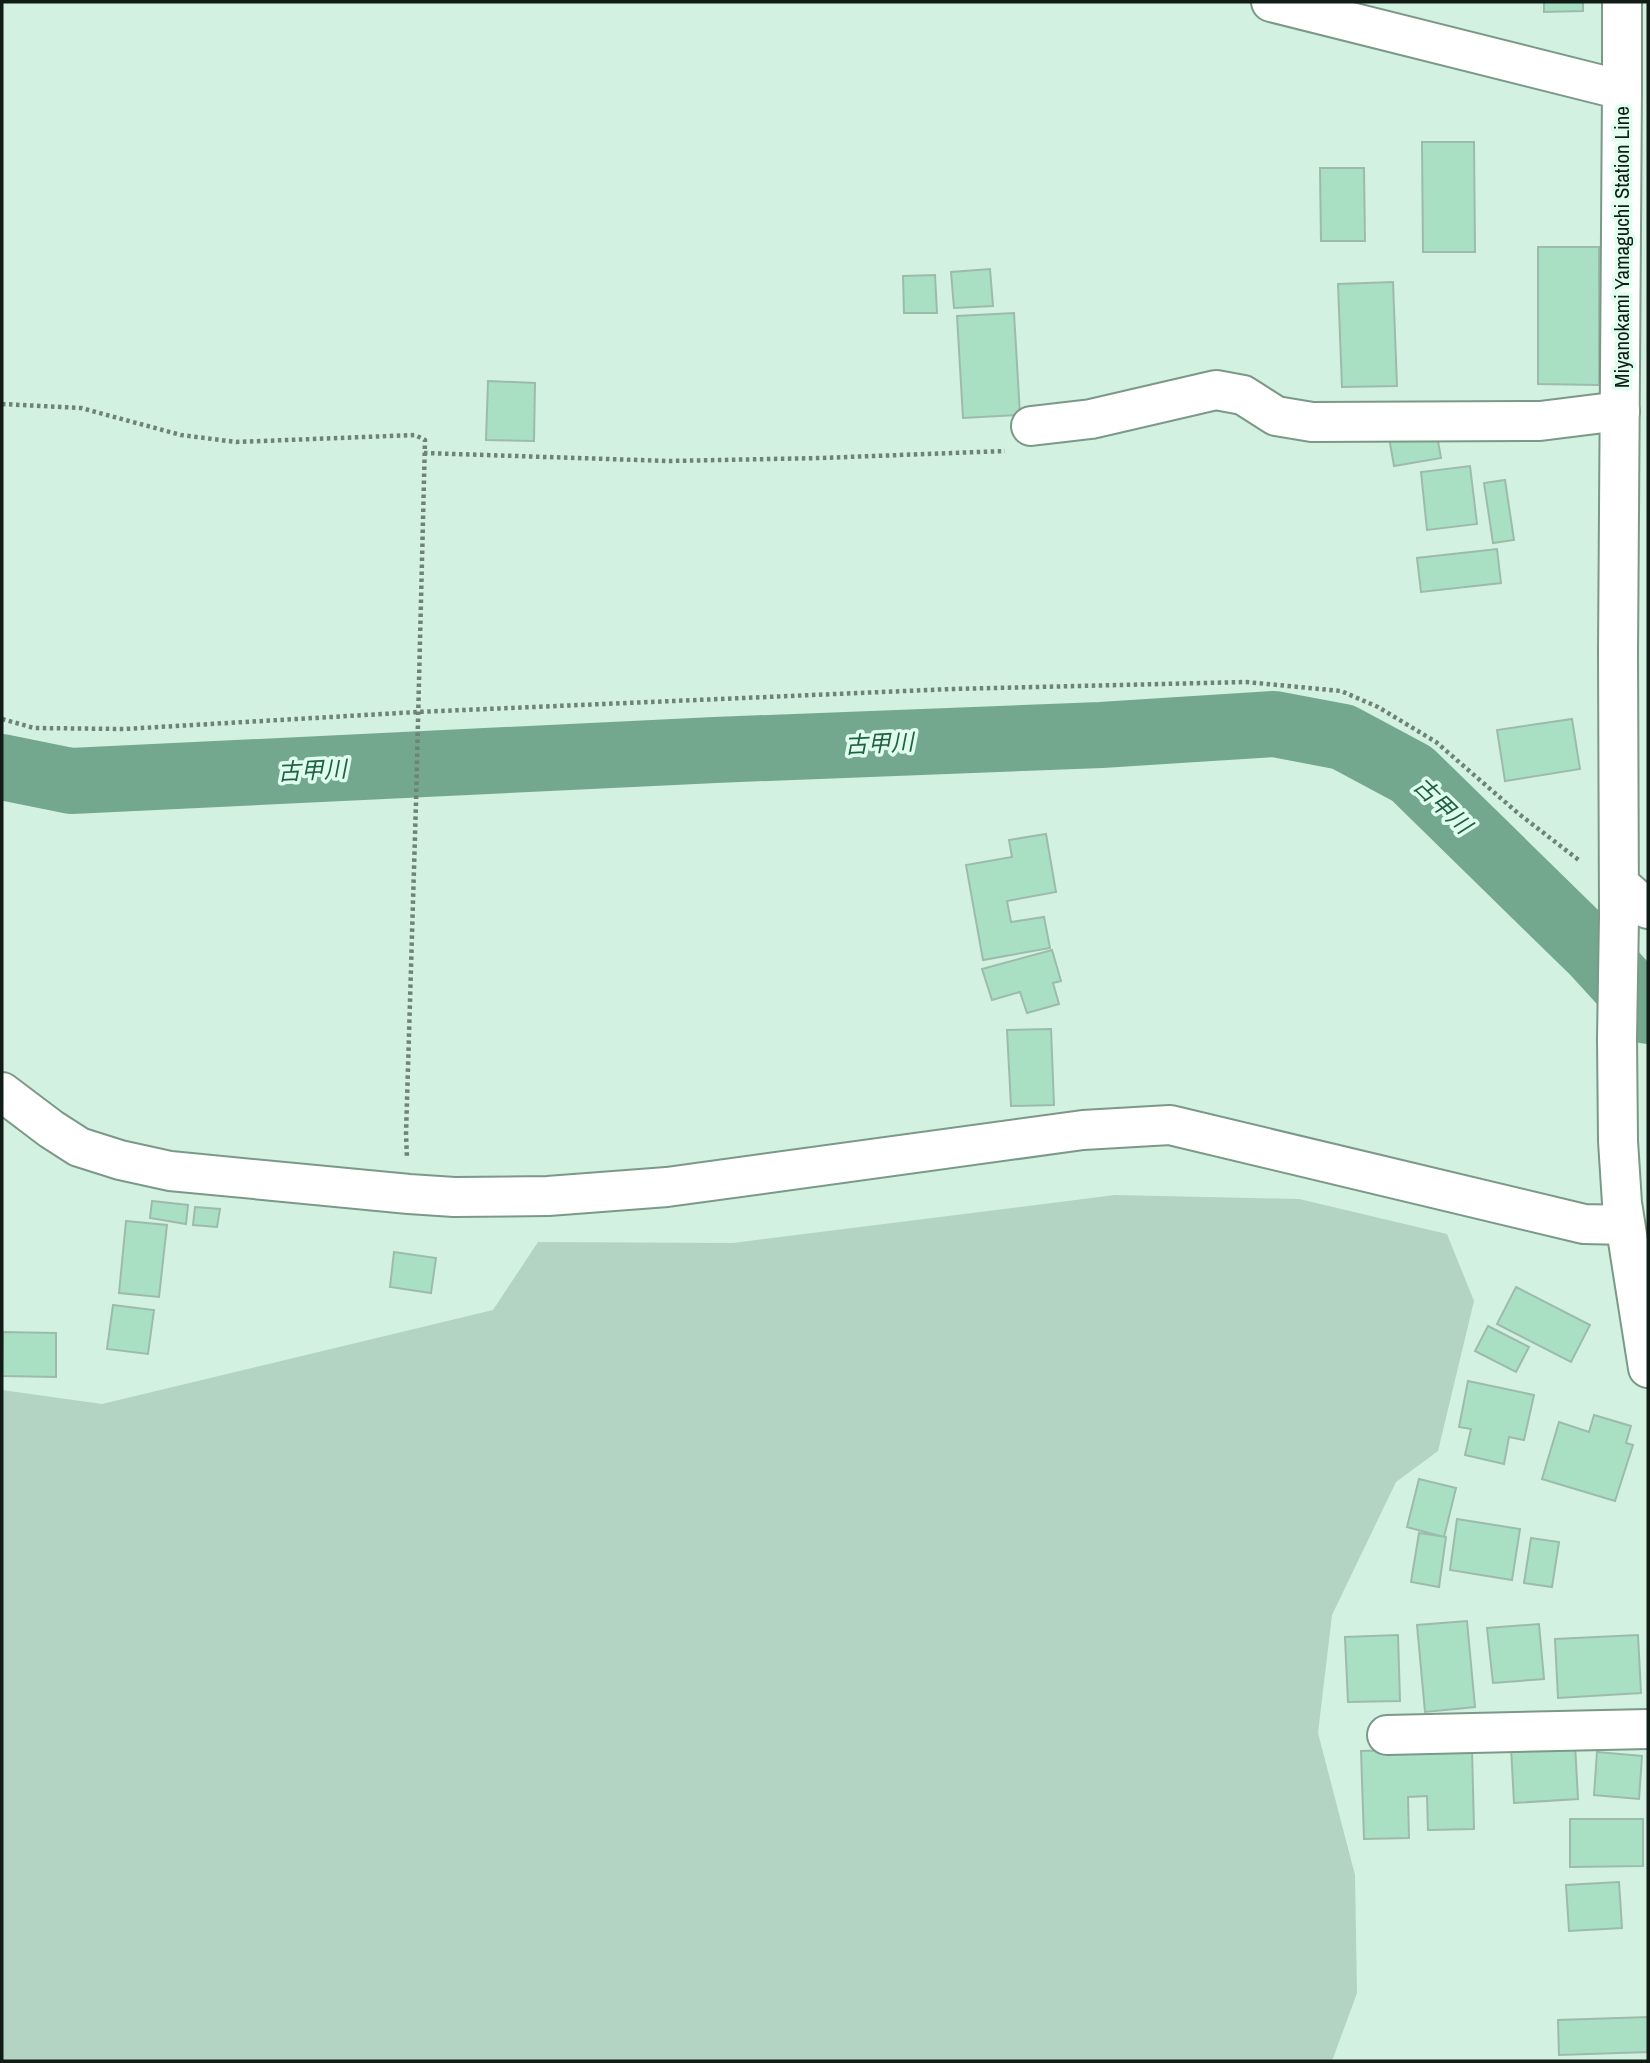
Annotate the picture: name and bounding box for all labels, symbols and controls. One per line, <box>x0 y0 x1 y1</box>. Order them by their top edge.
street label: Miyanokami Yamaguchi Station Line <box>1607 106 1636 388</box>
water label: 古甲川 <box>844 726 917 760</box>
water label: 古甲川 <box>277 753 350 787</box>
water label: 古甲川 <box>1407 770 1481 842</box>

